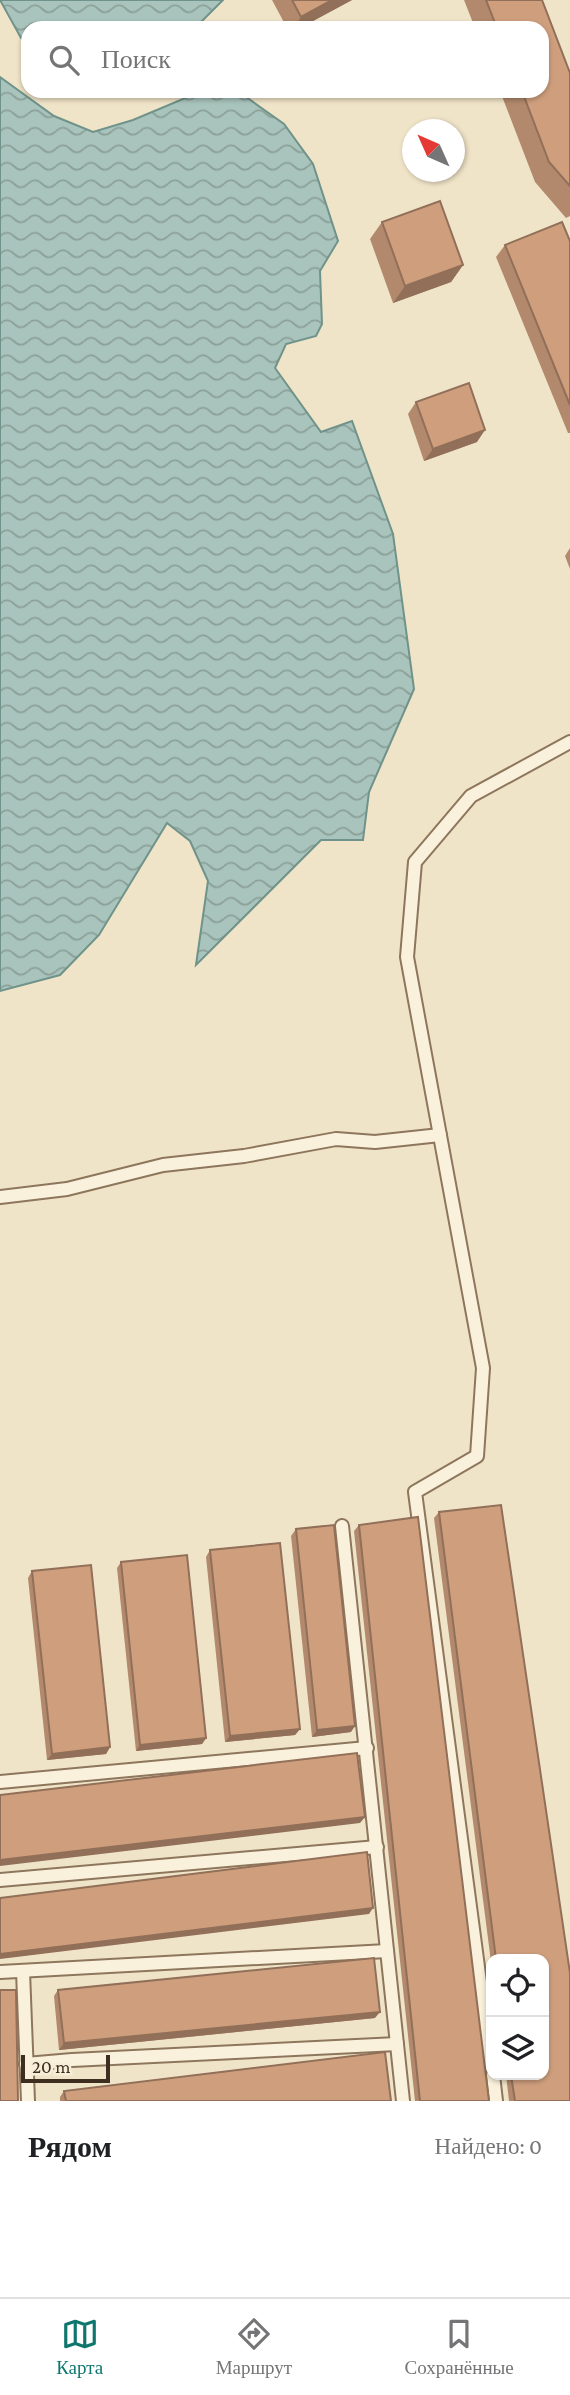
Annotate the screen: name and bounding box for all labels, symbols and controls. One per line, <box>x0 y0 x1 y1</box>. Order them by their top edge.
search box <box>21 21 549 98</box>
icon: search <box>45 41 83 79</box>
text: Поиск <box>101 45 171 74</box>
north arrow <box>402 119 465 182</box>
map controls <box>486 1954 549 2080</box>
button: locate <box>486 1954 549 2017</box>
button: layers <box>486 2017 549 2080</box>
scale bar <box>21 2052 110 2084</box>
text: 20 m <box>32 2056 71 2077</box>
text: Рядом <box>28 2130 112 2163</box>
text: Найдено: 0 <box>435 2133 542 2159</box>
tab: Карта <box>56 2315 103 2379</box>
tab: Маршрут <box>216 2315 292 2379</box>
tab: Сохранённые <box>405 2315 514 2379</box>

